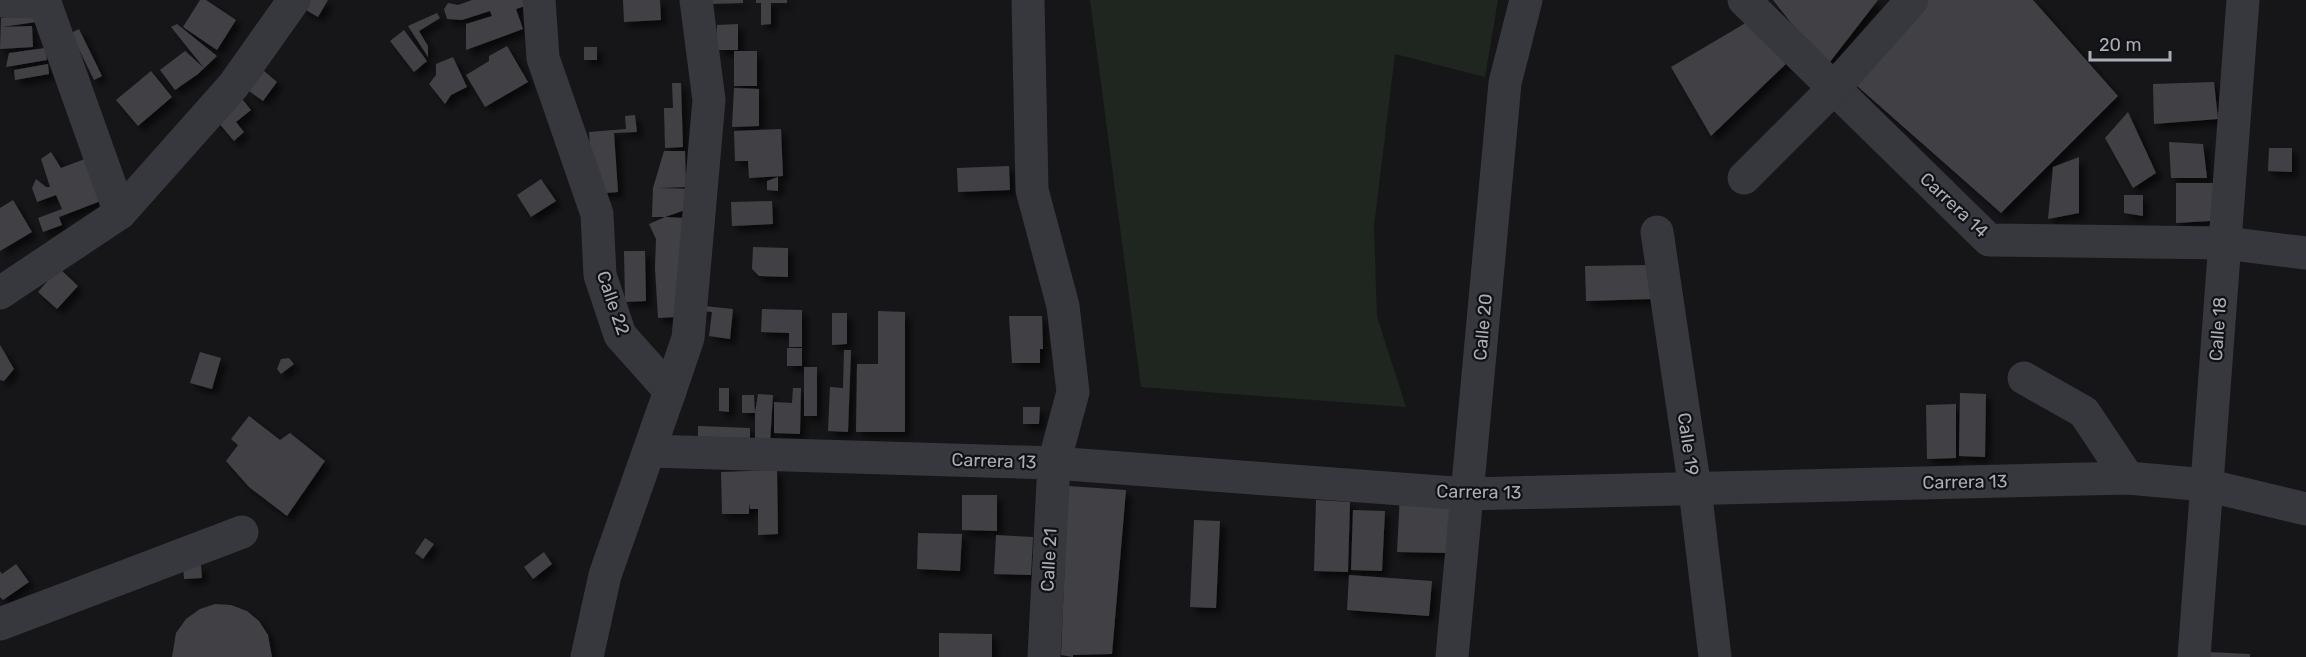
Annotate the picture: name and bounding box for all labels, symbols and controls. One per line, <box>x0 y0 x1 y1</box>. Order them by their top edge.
scale bar <box>2090 24 2170 62</box>
text: 20 m <box>2099 34 2141 56</box>
street label: Carrera 14 <box>1915 168 1993 242</box>
street label: Calle 22 <box>592 268 634 338</box>
street label: Calle 20 <box>1469 293 1497 361</box>
street label: Calle 18 <box>2205 296 2231 362</box>
street label: Calle 19 <box>1673 411 1703 477</box>
street label: Carrera 13 <box>951 449 1037 473</box>
street label: Carrera 13 <box>1922 470 2008 494</box>
street label: Carrera 13 <box>1436 480 1522 504</box>
street label: Calle 21 <box>1036 528 1062 592</box>

